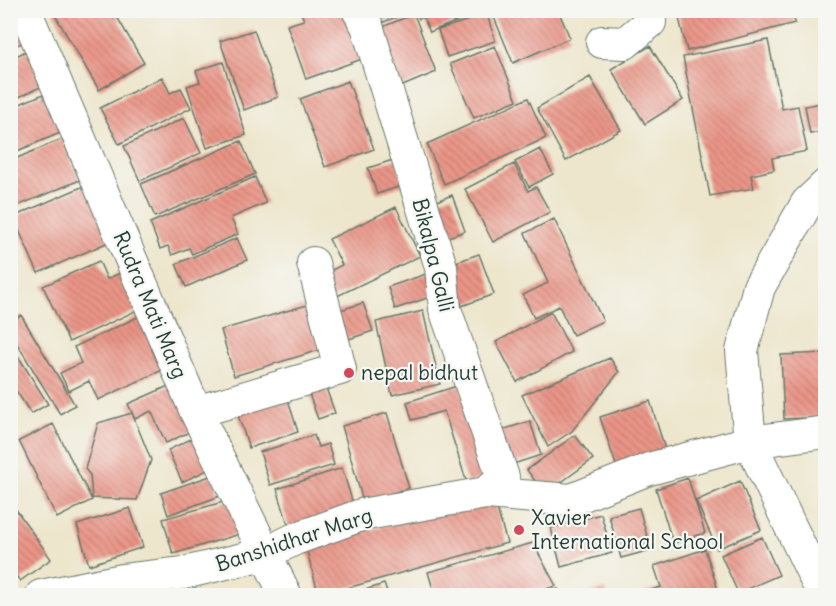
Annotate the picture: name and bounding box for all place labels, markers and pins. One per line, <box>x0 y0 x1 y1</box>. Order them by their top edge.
place label: nepal bidhut <box>361 359 478 386</box>
marker: nepal bidhut <box>342 366 356 380</box>
place label: Xavier International School <box>531 504 723 555</box>
marker: Xavier International School <box>512 523 526 537</box>

